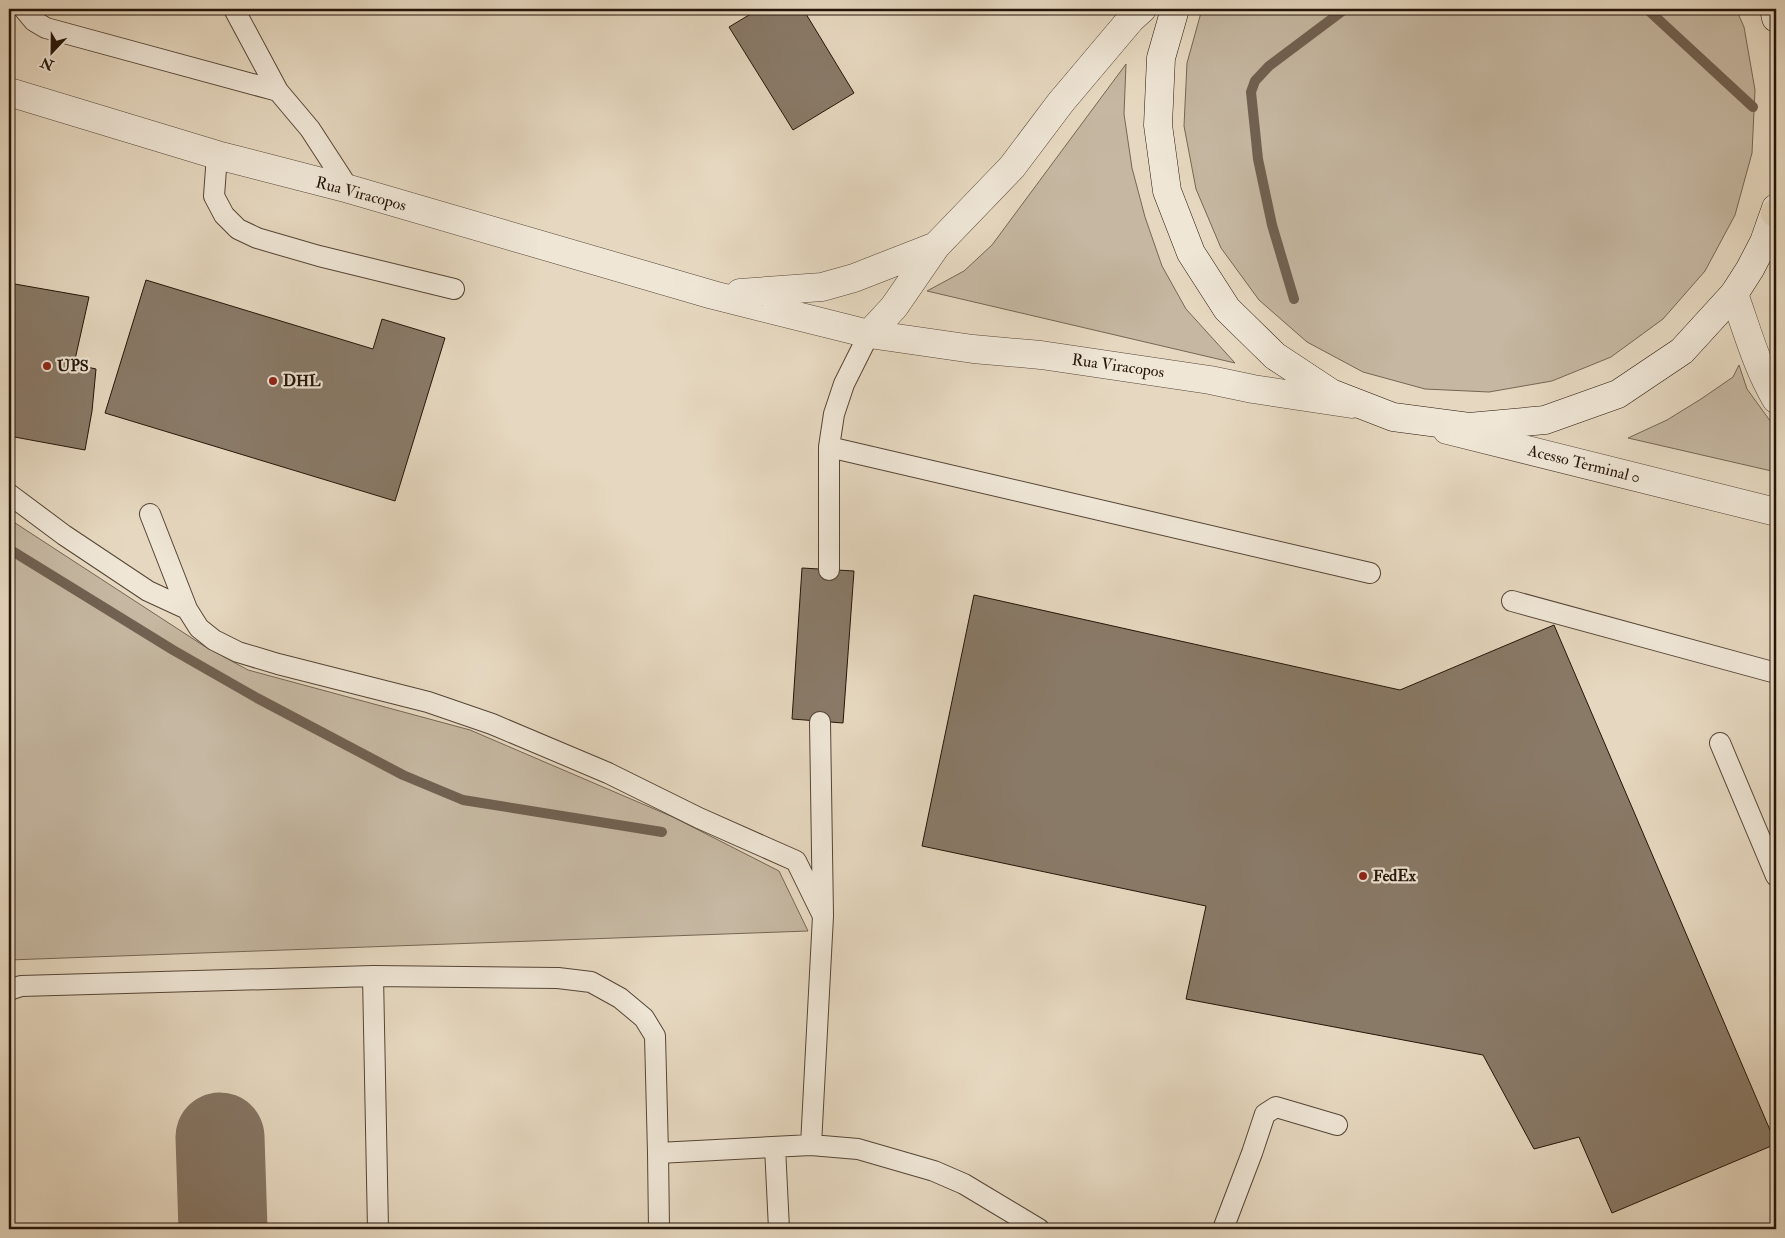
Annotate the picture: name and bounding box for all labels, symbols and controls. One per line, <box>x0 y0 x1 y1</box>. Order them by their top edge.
north arrow <box>28 28 78 78</box>
text: N <box>38 53 57 74</box>
street label: Rua Viracopos <box>313 172 408 217</box>
street label: Rua Viracopos <box>1070 350 1165 383</box>
place label: UPS <box>57 356 89 376</box>
marker: UPS <box>41 360 53 372</box>
place label: DHL <box>283 371 321 391</box>
marker: DHL <box>267 375 279 387</box>
street label: Acesso Terminal 0 <box>1525 440 1642 488</box>
place label: FedEx <box>1373 866 1417 886</box>
marker: FedEx <box>1357 870 1369 882</box>

